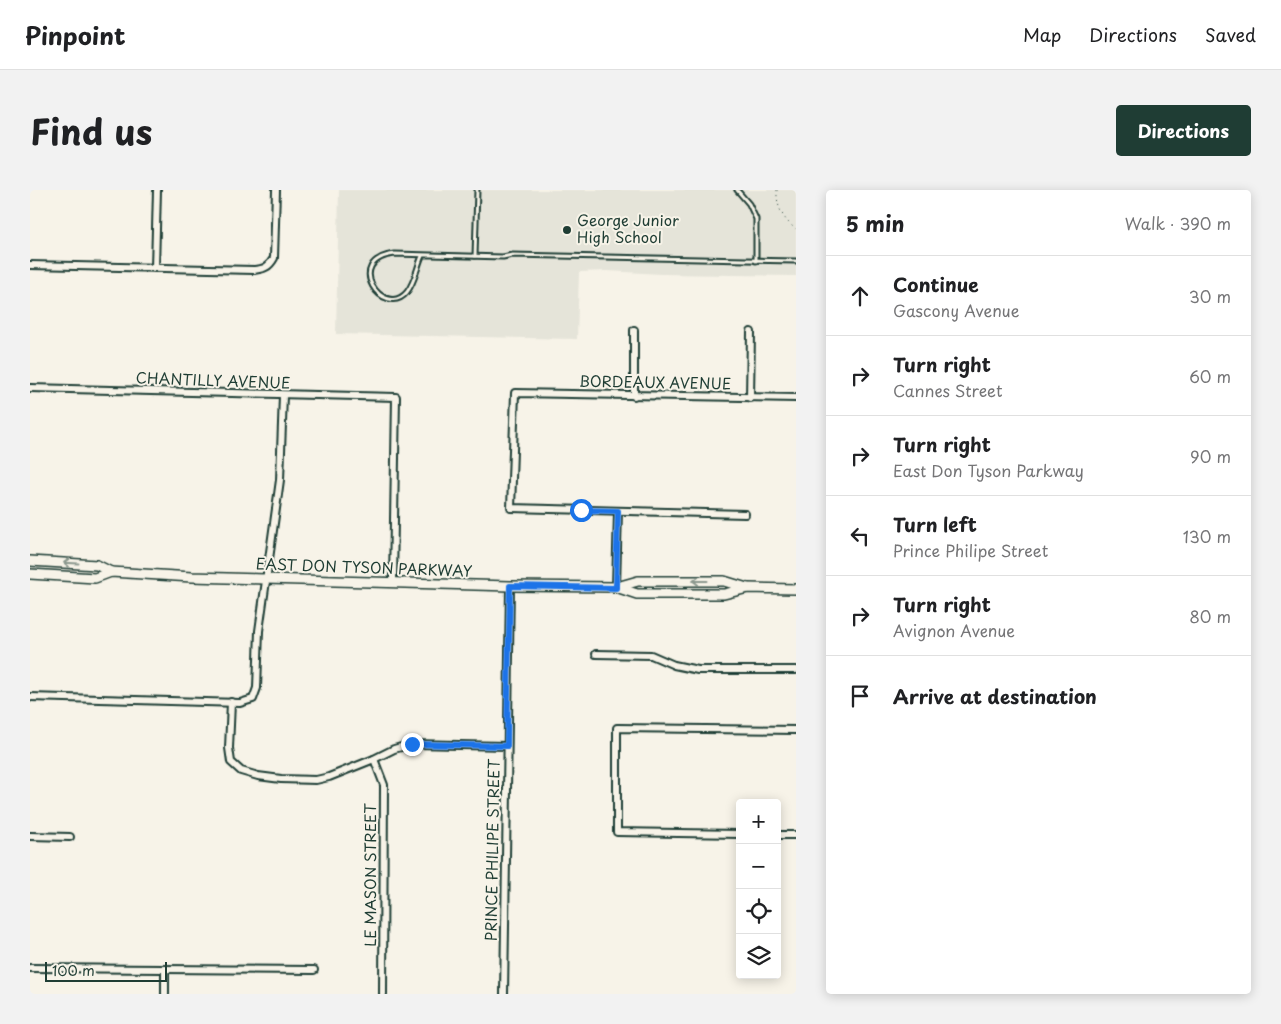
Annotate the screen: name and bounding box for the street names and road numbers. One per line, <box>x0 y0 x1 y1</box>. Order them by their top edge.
street label: CHANTILLY AVENUE <box>135 365 291 394</box>
street label: BORDEAUX AVENUE <box>579 369 732 394</box>
street label: EAST DON TYSON PARKWAY <box>255 551 473 582</box>
street label: PRINCE PHILIPE STREET <box>478 758 505 941</box>
street label: LE MASON STREET <box>358 802 381 947</box>

